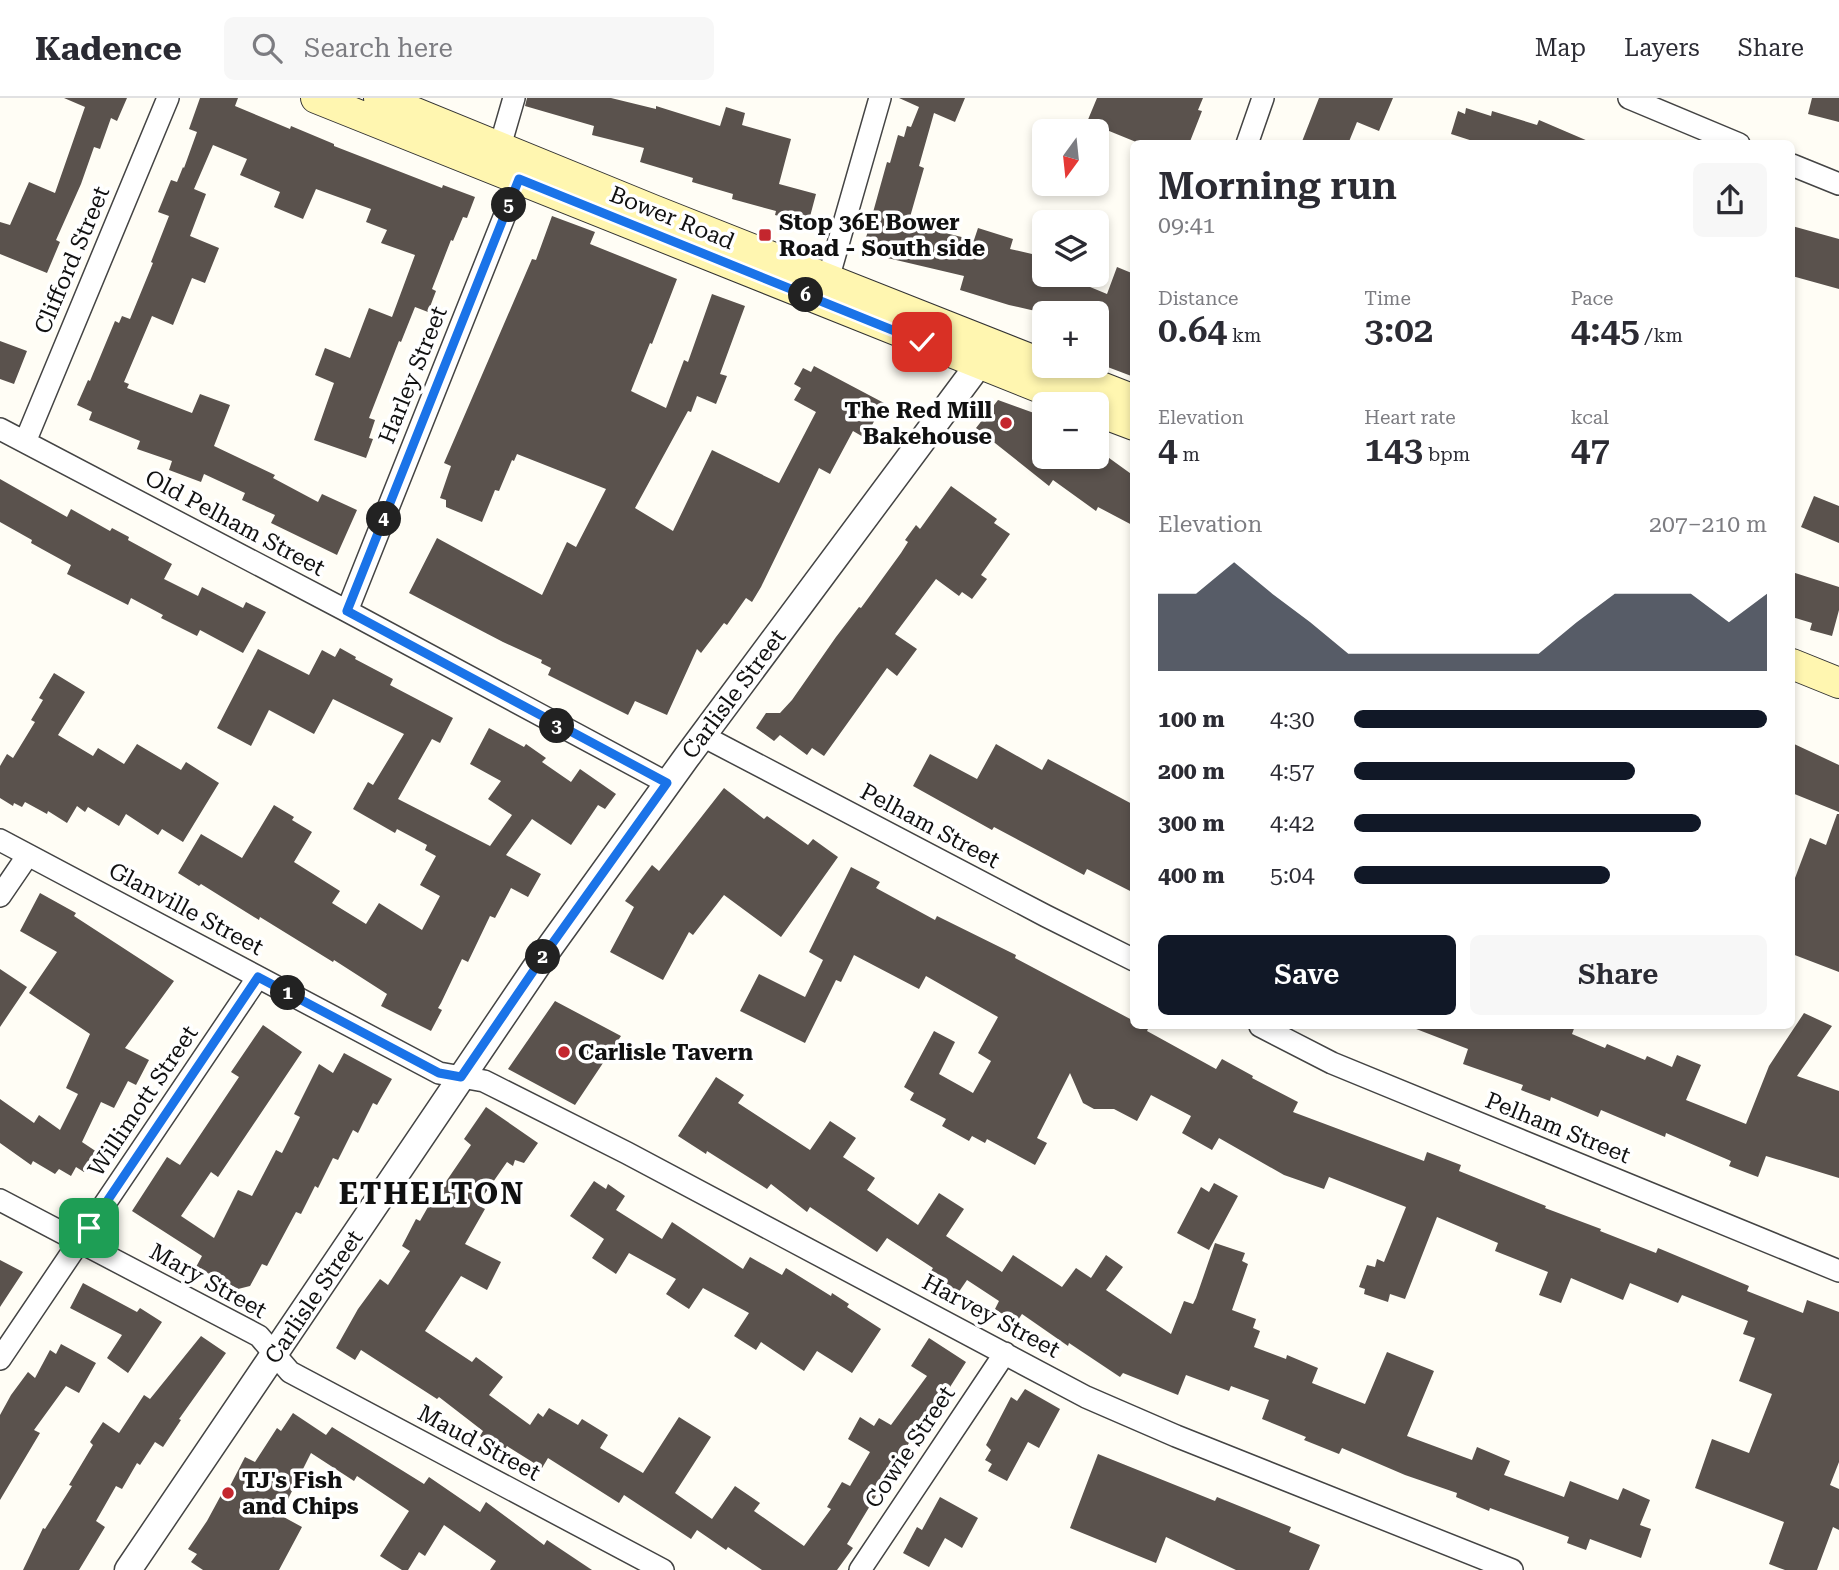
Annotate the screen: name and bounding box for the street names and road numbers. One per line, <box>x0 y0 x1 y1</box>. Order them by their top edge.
street label: Bower Road <box>606 181 739 255</box>
street label: Clifford Street <box>29 182 115 338</box>
street label: Harley Street <box>373 302 453 448</box>
street label: Old Pelham Street <box>140 464 330 582</box>
street label: Carlisle Street <box>676 623 792 764</box>
street label: Pelham Street <box>856 778 1005 874</box>
street label: Glanville Street <box>104 857 268 961</box>
street label: Willimott Street <box>82 1020 204 1182</box>
street label: Pelham Street <box>1482 1087 1635 1169</box>
street label: Carlisle Street <box>259 1225 369 1369</box>
street label: Mary Street <box>145 1238 272 1324</box>
street label: Harvey Street <box>918 1268 1065 1364</box>
street label: Cowie Street <box>859 1381 961 1513</box>
street label: Maud Street <box>413 1399 545 1487</box>

